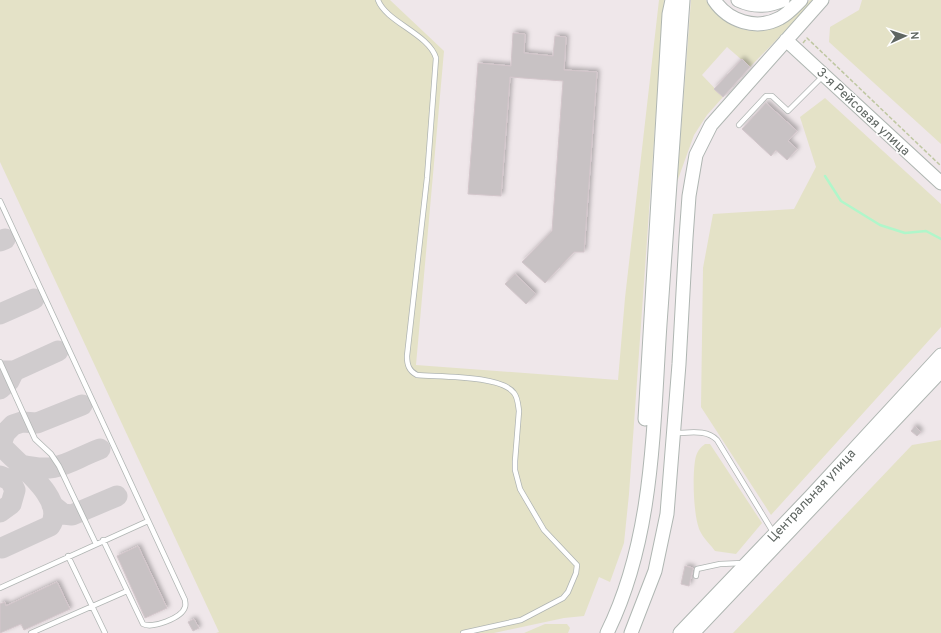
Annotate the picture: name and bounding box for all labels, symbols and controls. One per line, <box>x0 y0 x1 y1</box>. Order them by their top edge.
north arrow <box>885 16 925 56</box>
text: N <box>907 31 921 40</box>
street label: 3-я Рейсовая улица <box>813 65 913 160</box>
street label: Центральная улица <box>765 446 860 546</box>

